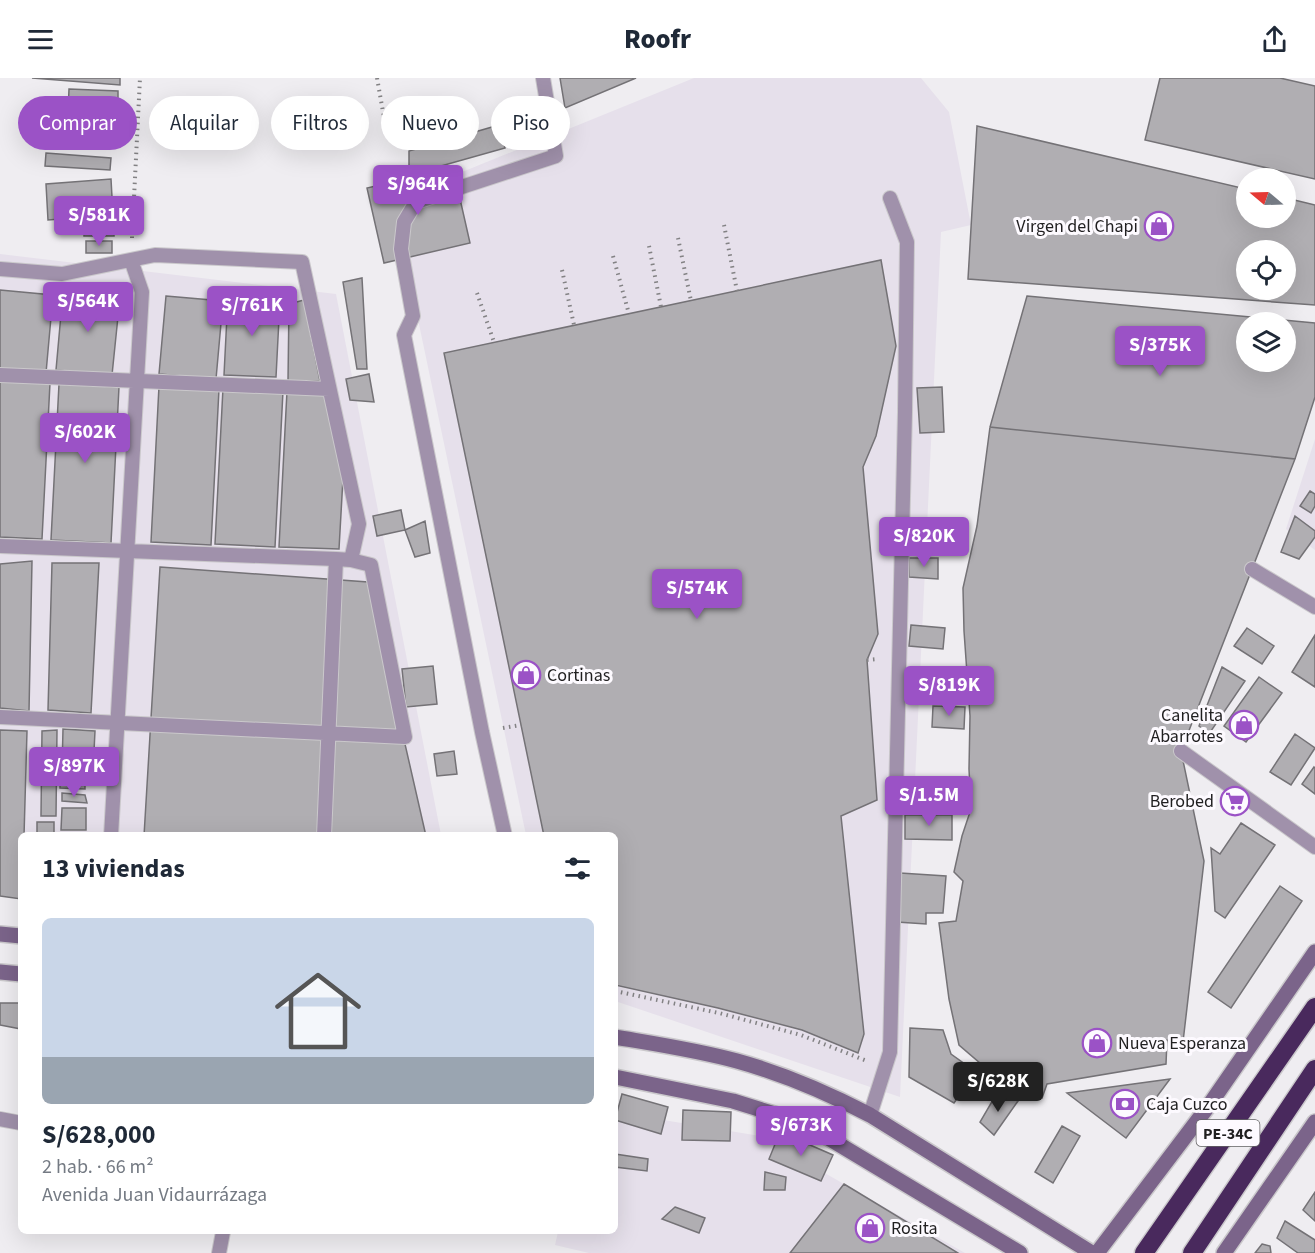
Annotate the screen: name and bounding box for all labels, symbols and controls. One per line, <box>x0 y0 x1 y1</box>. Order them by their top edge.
text: Roofr <box>624 20 691 59</box>
icon: menu <box>24 23 57 56</box>
icon: share <box>1258 23 1291 56</box>
chip: Comprar <box>18 96 137 150</box>
chip: Alquilar <box>149 96 259 150</box>
chip: Filtros <box>271 96 369 150</box>
chip: Nuevo <box>381 96 479 150</box>
chip: Piso <box>491 96 570 150</box>
pin: S/964K <box>369 165 467 216</box>
north arrow <box>1236 168 1296 228</box>
map controls <box>1236 168 1296 372</box>
text: S/964K <box>387 170 449 198</box>
pin: S/581K <box>50 196 148 247</box>
text: S/581K <box>68 201 130 229</box>
shop icon: Virgen del Chapi <box>1143 210 1175 242</box>
place label: Virgen del Chapi <box>1016 214 1138 239</box>
button: locate <box>1236 240 1296 300</box>
pin: S/564K <box>39 282 137 333</box>
pin: S/761K <box>203 286 301 337</box>
text: S/564K <box>57 287 119 315</box>
text: S/761K <box>221 291 283 319</box>
button: layers <box>1236 312 1296 372</box>
pin: S/375K <box>1111 326 1209 377</box>
text: S/375K <box>1129 331 1191 359</box>
pin: S/602K <box>36 413 134 464</box>
text: S/602K <box>54 418 116 446</box>
pin: S/820K <box>875 517 973 568</box>
text: S/820K <box>893 522 955 550</box>
pin: S/574K <box>648 569 746 620</box>
text: S/574K <box>666 574 728 602</box>
shop icon: Cortinas <box>510 659 542 691</box>
place label: Cortinas <box>547 663 610 688</box>
pin: S/819K <box>900 666 998 717</box>
text: S/819K <box>918 671 980 699</box>
place label: Canelita Abarrotes <box>1150 703 1223 749</box>
shop icon: Canelita Abarrotes <box>1228 709 1260 741</box>
pin: S/897K <box>25 747 123 798</box>
text: S/897K <box>43 752 105 780</box>
pin: S/1.5M <box>880 776 978 827</box>
text: S/1.5M <box>899 781 959 809</box>
supermarket icon: Berobed <box>1219 785 1251 817</box>
place label: Berobed <box>1150 789 1214 814</box>
text: 13 viviendas <box>42 850 185 887</box>
icon: filters <box>561 852 594 885</box>
icon: home <box>264 957 372 1065</box>
shop icon: Nueva Esperanza <box>1081 1027 1113 1059</box>
place label: Nueva Esperanza <box>1118 1031 1246 1056</box>
pin: S/628K <box>949 1062 1047 1113</box>
text: S/628K <box>967 1067 1029 1095</box>
bank icon: Caja Cuzco <box>1109 1088 1141 1120</box>
place label: Caja Cuzco <box>1146 1092 1227 1117</box>
pin: S/673K <box>752 1106 850 1157</box>
text: S/673K <box>770 1111 832 1139</box>
text: S/628,000 <box>42 1116 155 1153</box>
road number: PE-34C <box>1196 1120 1260 1146</box>
text: 2 hab. · 66 m² <box>42 1153 154 1181</box>
text: Avenida Juan Vidaurrázaga <box>42 1181 267 1209</box>
shop icon: Rosita <box>854 1212 886 1244</box>
place label: Rosita <box>891 1216 938 1241</box>

